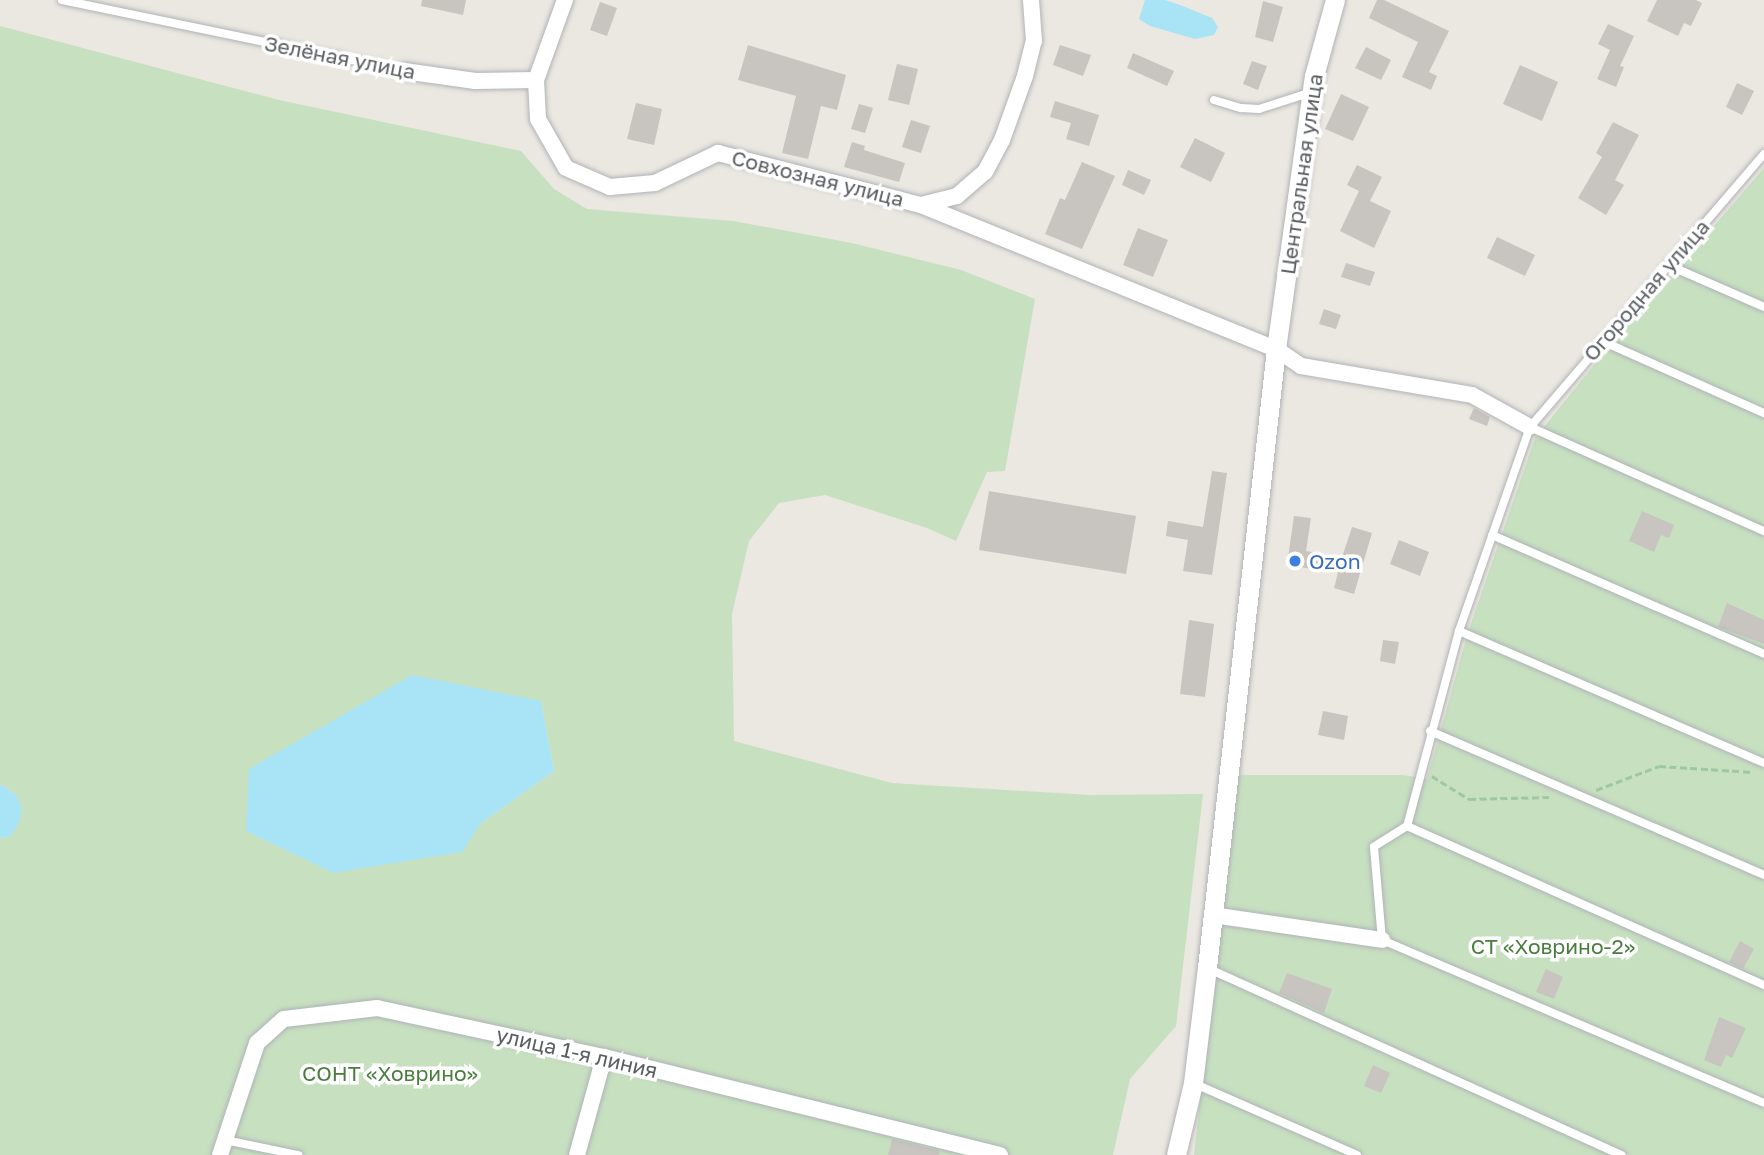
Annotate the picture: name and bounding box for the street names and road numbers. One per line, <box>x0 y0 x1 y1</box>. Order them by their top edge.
street label: Зелёная улица <box>262 30 418 84</box>
street label: Центральная улица <box>1274 72 1328 276</box>
street label: Совхозная улица <box>729 144 907 212</box>
street label: Огородная улица <box>1578 214 1714 366</box>
street label: улица 1-я линия <box>494 1021 660 1083</box>

